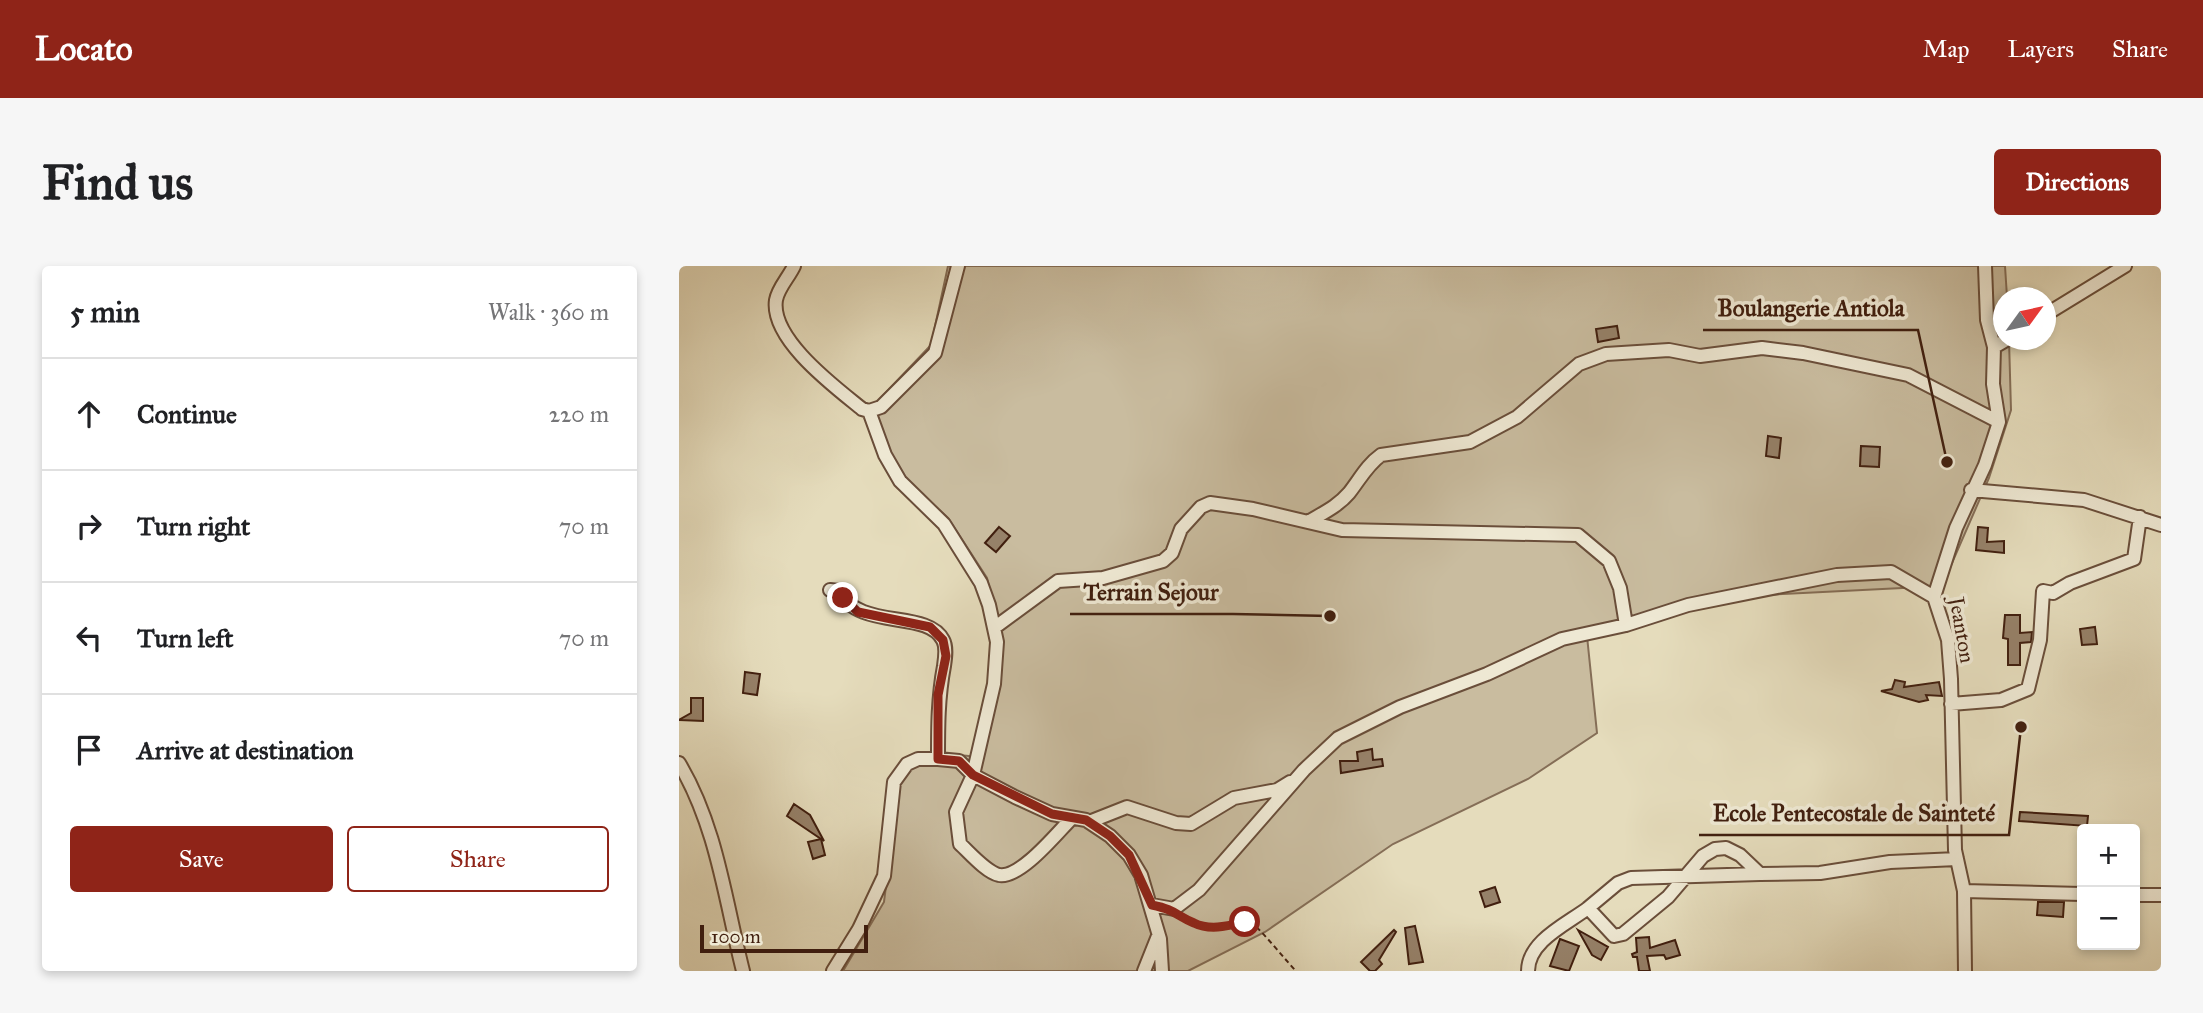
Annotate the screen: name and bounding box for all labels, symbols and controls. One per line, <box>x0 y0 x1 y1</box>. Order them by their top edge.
text: Locato <box>35 29 133 69</box>
text: Map <box>1923 34 1970 64</box>
text: Layers <box>2008 34 2074 64</box>
text: Share <box>2112 34 2168 64</box>
button: Directions <box>1994 149 2161 215</box>
text: Find us <box>42 153 193 212</box>
callout: Boulangerie Antiola <box>1703 286 1918 330</box>
north arrow <box>1993 287 2056 350</box>
text: 5 min <box>70 294 140 330</box>
text: Boulangerie Antiola <box>1717 294 1906 323</box>
text: Walk · 360 m <box>488 298 609 326</box>
icon: ahead <box>70 395 108 433</box>
text: Continue <box>137 398 237 430</box>
text: 220 m <box>549 400 609 428</box>
icon: right <box>70 507 108 545</box>
text: Turn right <box>137 510 250 542</box>
text: 70 m <box>559 512 609 540</box>
callout: Terrain Sejour <box>1070 570 1233 614</box>
text: Terrain Sejour <box>1082 578 1219 607</box>
route end <box>827 582 858 613</box>
street label: Jeanton <box>1943 593 1981 665</box>
icon: left <box>70 619 108 657</box>
text: Turn left <box>137 622 233 654</box>
text: 70 m <box>559 624 609 652</box>
icon: arrive <box>70 731 108 769</box>
text: Arrive at destination <box>137 734 354 766</box>
callout: Ecole Pentecostale de Sainteté <box>1699 791 2009 835</box>
text: Ecole Pentecostale de Sainteté <box>1713 799 1996 827</box>
map controls <box>2077 824 2140 950</box>
button: + <box>2077 824 2140 887</box>
button: Save <box>70 826 333 892</box>
button: Share <box>347 826 609 892</box>
button: − <box>2077 887 2140 950</box>
route start <box>1229 906 1260 937</box>
scale bar <box>700 922 868 954</box>
text: 100 m <box>711 925 761 948</box>

